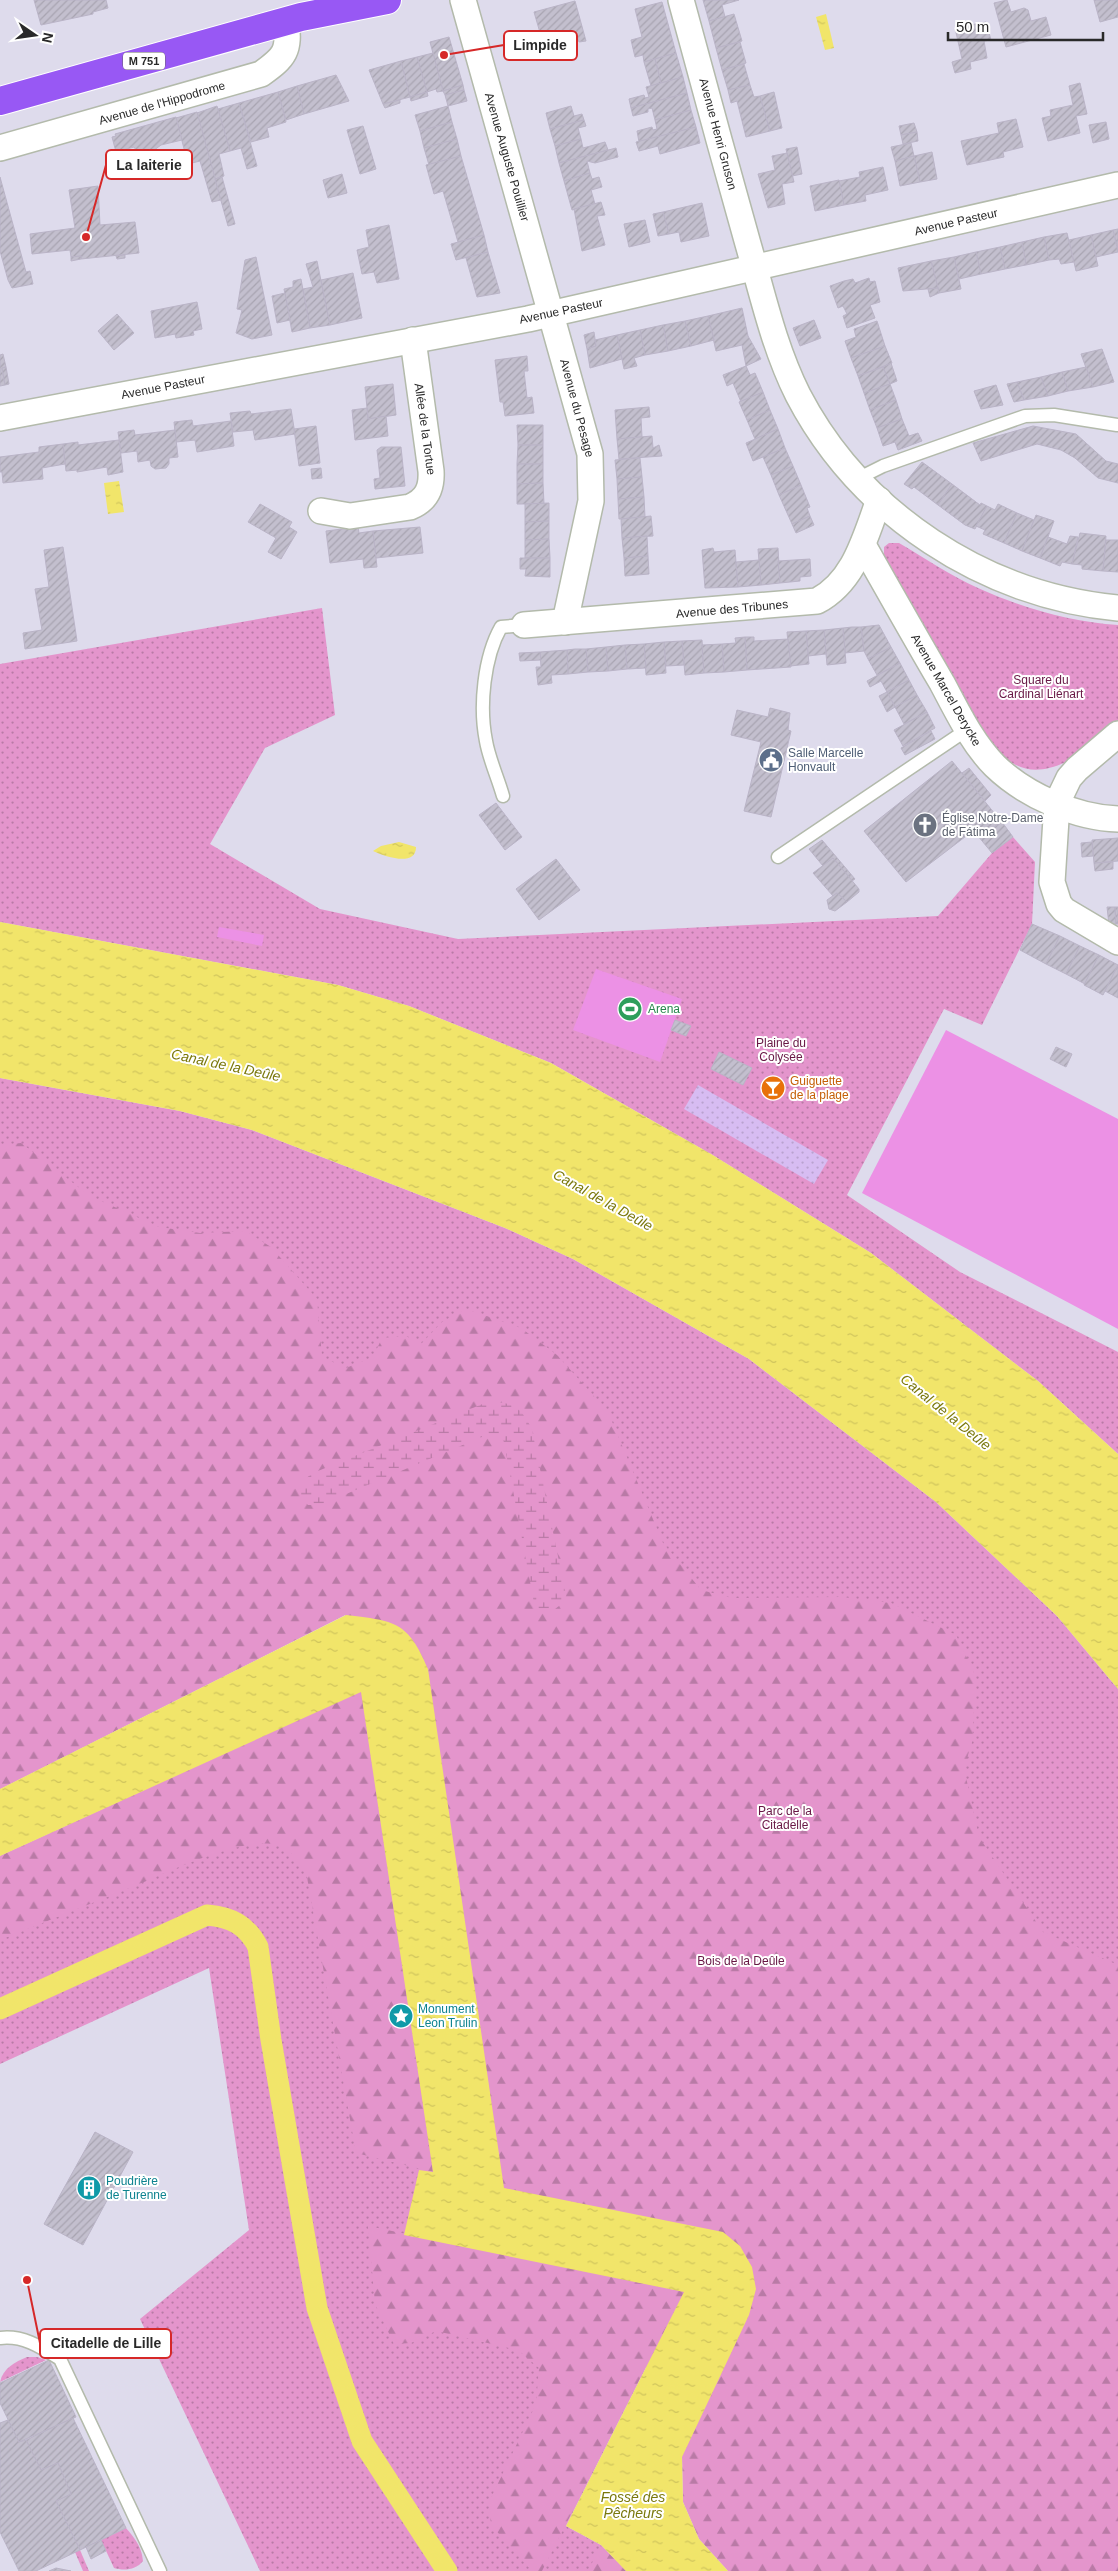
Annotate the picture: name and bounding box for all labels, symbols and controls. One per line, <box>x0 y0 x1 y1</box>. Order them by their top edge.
north arrow <box>10 10 60 60</box>
scale bar <box>948 10 1103 42</box>
text: 50 m <box>956 18 989 35</box>
text: N <box>39 31 57 45</box>
callout: Limpide <box>504 31 577 60</box>
text: Limpide <box>513 37 567 53</box>
road number: M 751 <box>123 52 165 70</box>
street label: Avenue Henri Gruson <box>696 77 740 191</box>
street label: Avenue de l'Hippodrome <box>97 78 227 128</box>
street label: Avenue Auguste Pouillier <box>482 91 532 223</box>
callout: La laiterie <box>106 150 192 179</box>
text: La laiterie <box>116 157 182 173</box>
street label: Avenue Pasteur <box>913 206 999 238</box>
street label: Avenue Pasteur <box>518 295 604 327</box>
street label: Avenue du Pesage <box>557 357 597 459</box>
street label: Avenue Pasteur <box>120 372 206 402</box>
street label: Allée de la Tortue <box>412 382 438 476</box>
street label: Avenue des Tribunes <box>675 597 789 621</box>
street label: Avenue Marcel Derycke <box>908 631 984 749</box>
park label: Square du Cardinal Liénart <box>999 673 1084 701</box>
place label: Salle Marcelle Honvault <box>788 746 864 774</box>
public building icon: Salle Marcelle Honvault <box>758 747 784 773</box>
place label: Église Notre-Dame de Fátima <box>942 810 1044 839</box>
church icon: Église Notre-Dame de Fátima <box>912 812 938 838</box>
sports icon: Arena <box>617 996 643 1022</box>
place label: Arena <box>648 1002 680 1016</box>
park label: Plaine du Colysée <box>756 1036 806 1064</box>
water label: Canal de la Deûle <box>170 1046 282 1084</box>
place label: Guiguette de la plage <box>790 1074 849 1102</box>
bar icon: Guiguette de la plage <box>760 1075 786 1101</box>
water label: Canal de la Deûle <box>550 1166 656 1234</box>
water label: Canal de la Deûle <box>898 1371 994 1453</box>
park label: Parc de la Citadelle <box>758 1804 812 1832</box>
park label: Bois de la Deûle <box>697 1954 785 1968</box>
place label: Monument Leon Trulin <box>418 2002 477 2030</box>
place icon: Monument Leon Trulin <box>388 2003 414 2029</box>
place label: Poudrière de Turenne <box>106 2174 167 2202</box>
building icon: Poudrière de Turenne <box>76 2175 102 2201</box>
callout: Citadelle de Lille <box>40 2329 171 2358</box>
text: Citadelle de Lille <box>51 2335 161 2351</box>
water label: Fossé des Pêcheurs <box>601 2489 665 2521</box>

